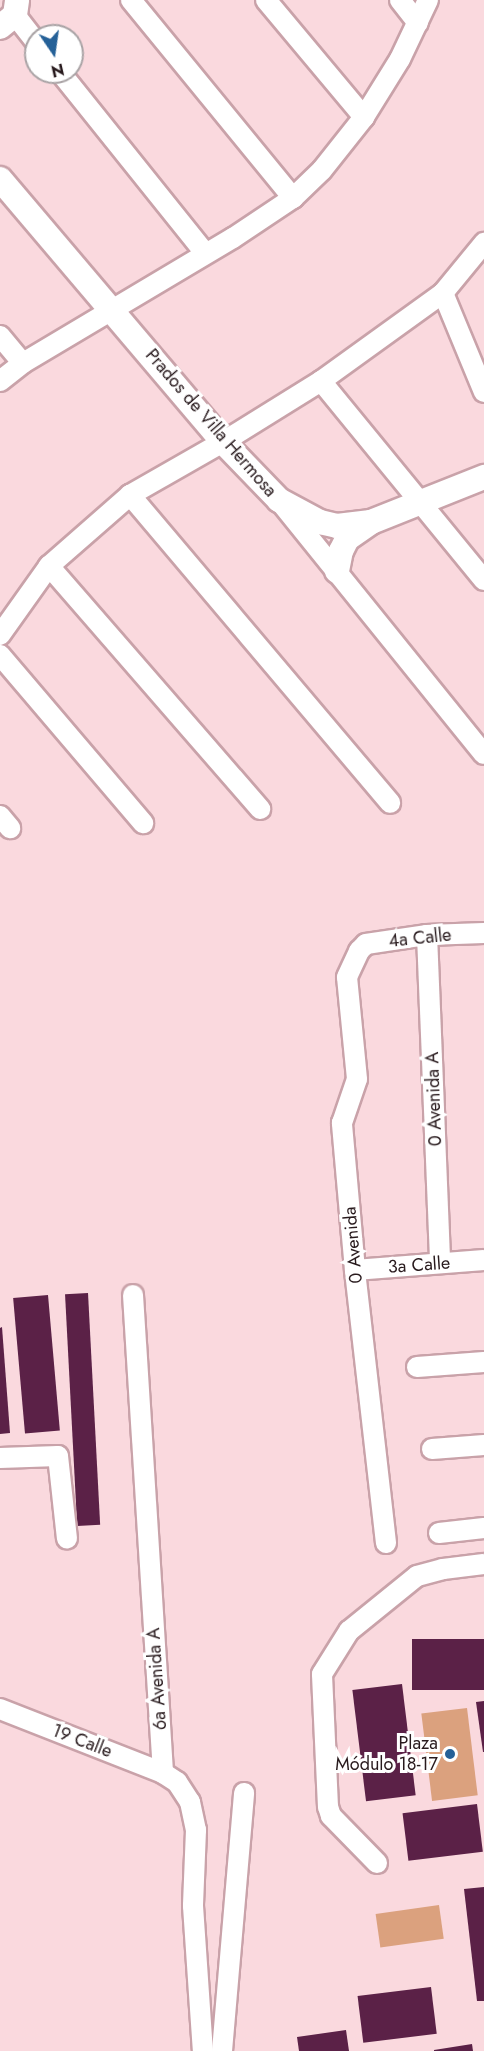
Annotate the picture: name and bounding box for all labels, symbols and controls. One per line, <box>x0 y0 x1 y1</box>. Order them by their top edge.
north arrow <box>24 24 84 84</box>
text: N <box>49 57 66 83</box>
street label: Prados de Villa Hermosa <box>141 345 281 501</box>
street label: 4a Calle <box>387 924 453 952</box>
street label: 0 Avenida A <box>422 1051 446 1147</box>
street label: 0 Avenida <box>339 1206 367 1284</box>
street label: 3a Calle <box>387 1252 451 1278</box>
street label: 6a Avenida A <box>143 1627 171 1731</box>
street label: 19 Calle <box>49 1720 115 1762</box>
place label: Plaza Módulo 18-17 <box>335 1733 438 1776</box>
marker: Plaza Módulo 18-17 <box>443 1747 457 1761</box>

